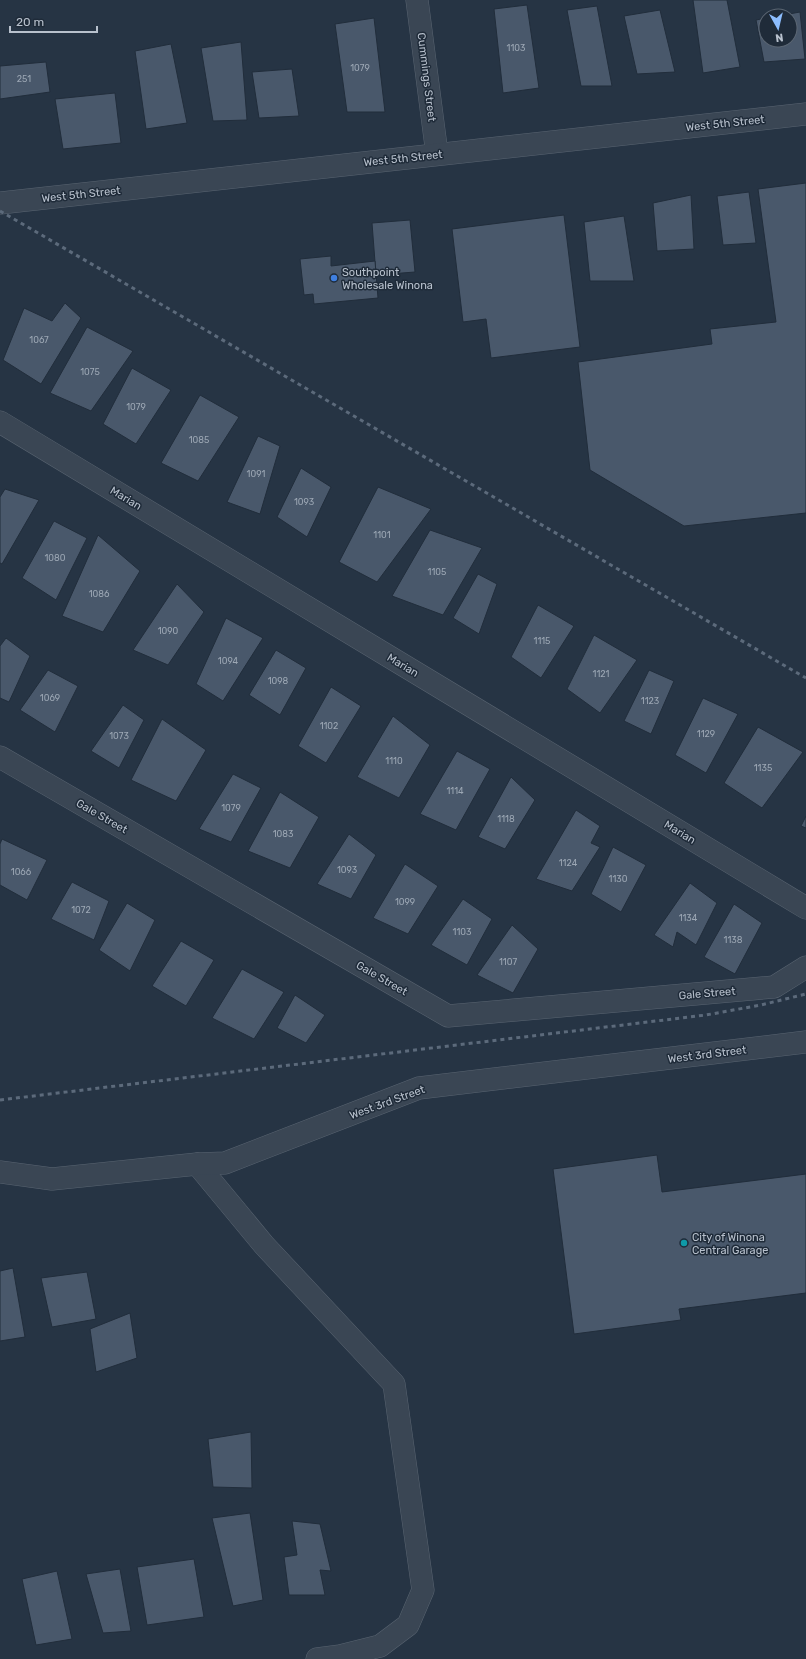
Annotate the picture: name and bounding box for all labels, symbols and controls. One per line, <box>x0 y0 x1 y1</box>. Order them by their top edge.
scale bar <box>10 8 97 34</box>
north arrow <box>758 8 798 48</box>
text: 20 m <box>16 15 44 29</box>
text: N <box>774 30 784 44</box>
street label: Cummings Street <box>415 32 438 123</box>
house number: 1103 <box>507 43 525 53</box>
house number: 1079 <box>350 63 370 73</box>
house number: 251 <box>17 74 31 84</box>
street label: West 5th Street <box>685 113 766 134</box>
street label: West 5th Street <box>363 148 444 169</box>
street label: West 5th Street <box>41 184 122 205</box>
place label: Southpoint Wholesale Winona <box>342 266 433 292</box>
marker: Southpoint Wholesale Winona <box>329 273 339 283</box>
house number: 1067 <box>29 335 49 345</box>
house number: 1075 <box>80 367 100 377</box>
house number: 1079 <box>126 402 146 412</box>
house number: 1085 <box>189 435 209 445</box>
house number: 1091 <box>247 469 266 479</box>
street label: Marian <box>108 484 144 513</box>
house number: 1093 <box>294 497 314 507</box>
house number: 1101 <box>373 530 391 540</box>
house number: 1080 <box>44 553 66 563</box>
house number: 1105 <box>428 567 446 577</box>
house number: 1086 <box>89 589 110 599</box>
house number: 1090 <box>158 626 179 636</box>
house number: 1115 <box>534 636 550 646</box>
street label: Marian <box>385 651 421 680</box>
house number: 1094 <box>218 656 239 666</box>
house number: 1121 <box>593 669 610 679</box>
house number: 1098 <box>268 676 289 686</box>
house number: 1069 <box>40 693 60 703</box>
house number: 1123 <box>641 696 659 706</box>
house number: 1102 <box>320 721 338 731</box>
house number: 1129 <box>697 729 715 739</box>
house number: 1073 <box>109 731 129 741</box>
house number: 1110 <box>385 756 403 766</box>
house number: 1135 <box>754 763 772 773</box>
house number: 1114 <box>446 786 464 796</box>
street label: Gale Street <box>74 797 130 837</box>
house number: 1079 <box>221 803 241 813</box>
house number: 1118 <box>497 814 515 824</box>
street label: Marian <box>662 818 698 847</box>
house number: 1083 <box>273 829 293 839</box>
house number: 1124 <box>559 858 578 868</box>
house number: 1093 <box>337 865 357 875</box>
house number: 1066 <box>11 867 32 877</box>
house number: 1130 <box>609 874 628 884</box>
house number: 1099 <box>395 897 415 907</box>
house number: 1072 <box>71 905 91 915</box>
house number: 1134 <box>679 913 698 923</box>
house number: 1103 <box>453 927 471 937</box>
house number: 1138 <box>724 935 743 945</box>
house number: 1107 <box>499 957 517 967</box>
street label: Gale Street <box>354 959 410 999</box>
street label: Gale Street <box>678 984 737 1002</box>
street label: West 3rd Street <box>667 1043 748 1066</box>
street label: West 3rd Street <box>348 1083 427 1122</box>
place label: City of Winona Central Garage <box>692 1231 768 1257</box>
marker: City of Winona Central Garage <box>679 1238 689 1248</box>

